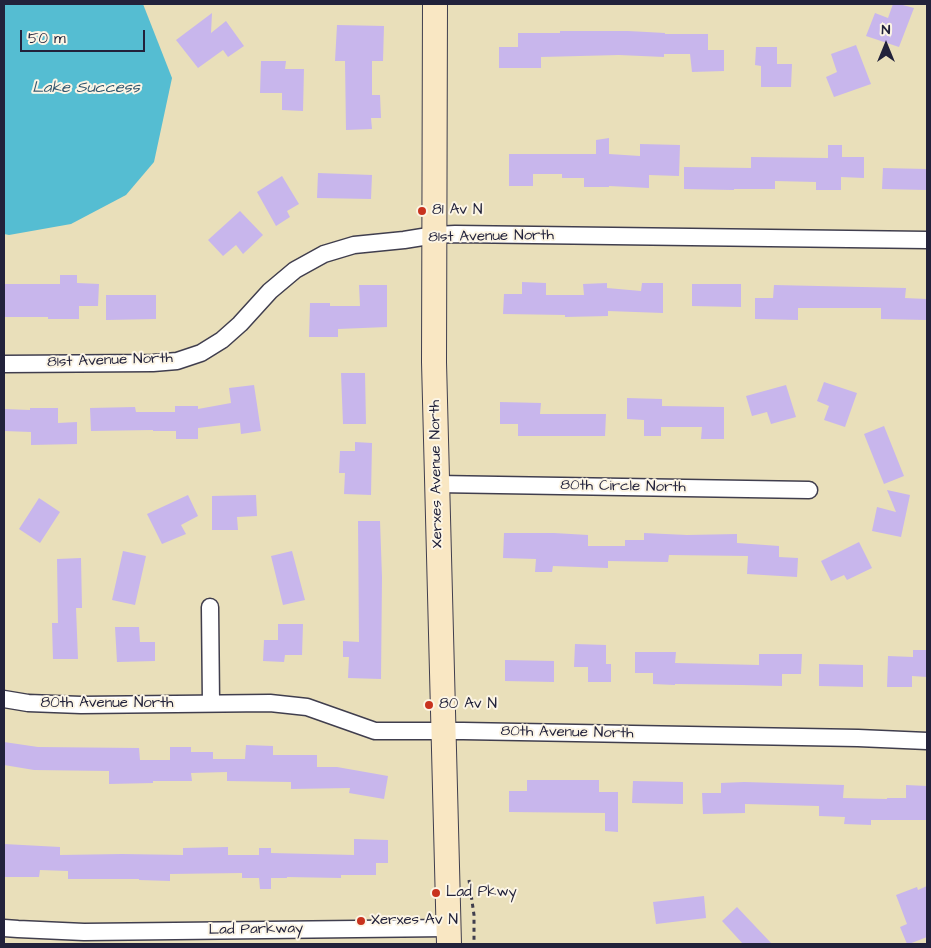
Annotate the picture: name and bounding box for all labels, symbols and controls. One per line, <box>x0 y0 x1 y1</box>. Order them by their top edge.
scale bar <box>22 20 148 52</box>
north arrow <box>861 20 911 70</box>
text: N <box>882 20 890 40</box>
text: 50 m <box>28 28 66 49</box>
water label: Lake Success <box>32 79 140 99</box>
place label: 81 Av N <box>432 202 482 220</box>
marker: 81 Av N <box>416 205 428 217</box>
street label: 81st Avenue North <box>428 227 554 247</box>
street label: 81st Avenue North <box>47 350 173 372</box>
street label: Xerxes Avenue North <box>427 400 447 548</box>
street label: 80th Circle North <box>560 477 686 497</box>
street label: 80th Avenue North <box>40 695 174 713</box>
place label: 80 Av N <box>439 696 497 714</box>
marker: 80 Av N <box>423 699 435 711</box>
street label: 80th Avenue North <box>500 723 634 743</box>
place label: Lad Pkwy <box>446 884 517 902</box>
marker: Lad Pkwy <box>430 887 442 899</box>
place label: Xerxes Av N <box>371 912 458 930</box>
marker: Xerxes Av N <box>355 915 367 927</box>
street label: Lad Parkway <box>209 920 303 940</box>

